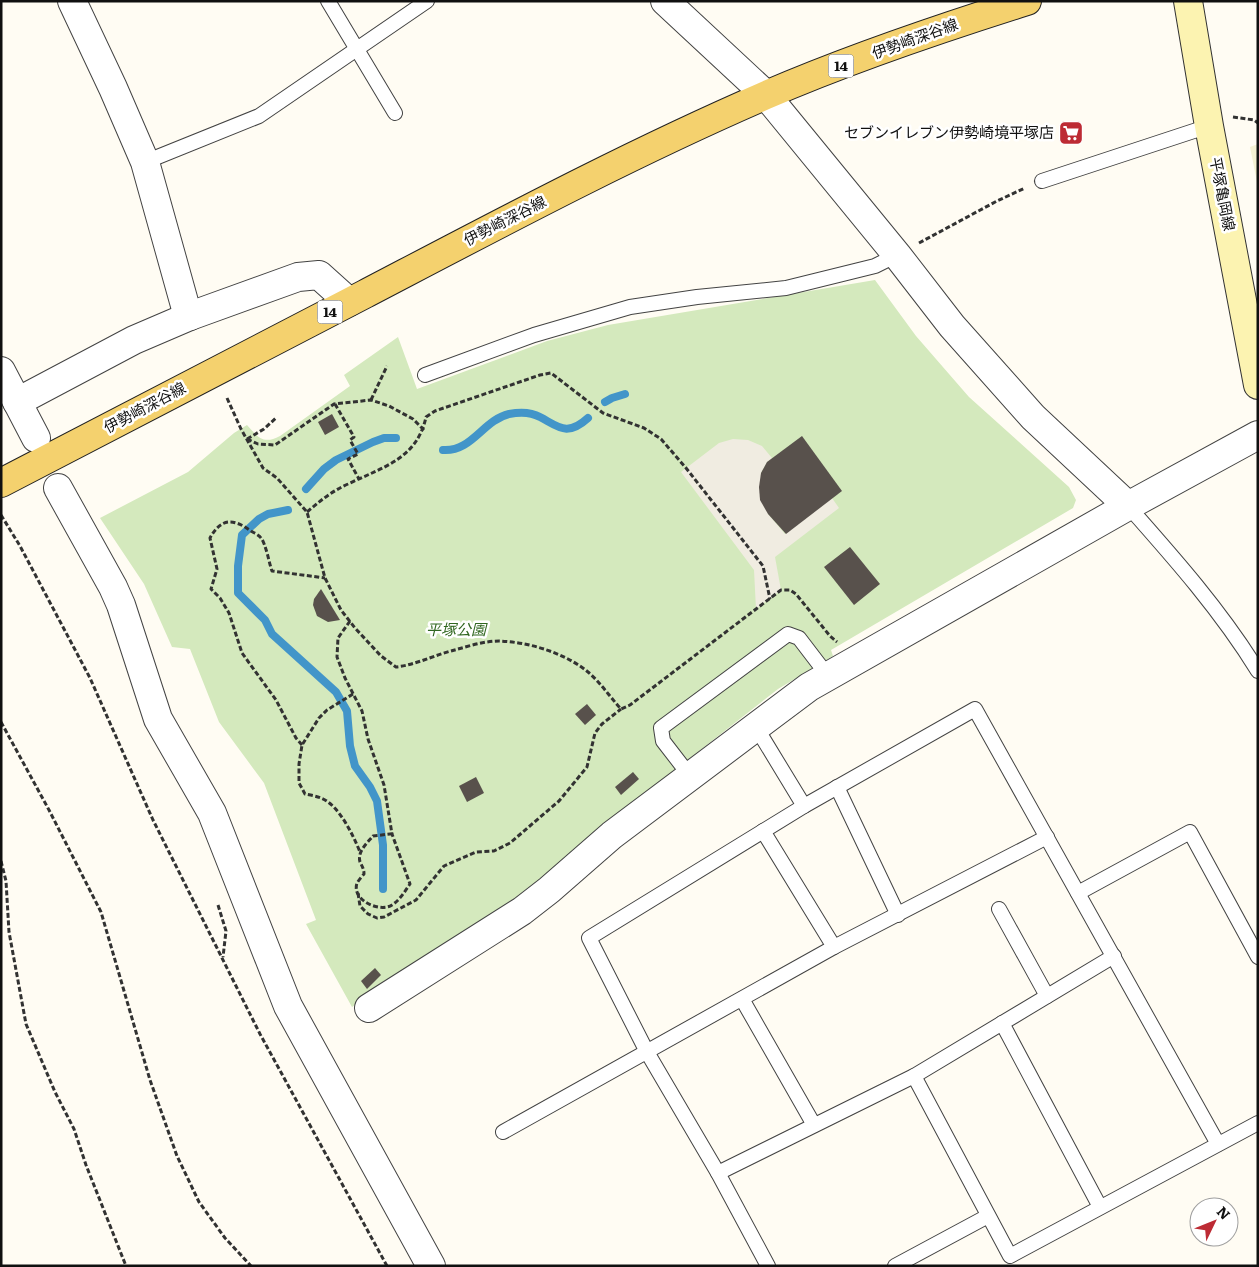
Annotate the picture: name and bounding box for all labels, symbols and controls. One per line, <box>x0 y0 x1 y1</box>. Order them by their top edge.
street label: 伊勢崎深谷線 <box>868 11 961 64</box>
road number: 14 <box>828 54 854 78</box>
place label: セブンイレブン伊勢崎境平塚店 <box>844 120 1054 143</box>
supermarket icon: セブンイレブン伊勢崎境平塚店 <box>1058 120 1084 146</box>
street label: 平塚亀岡線 <box>1205 155 1242 233</box>
street label: 伊勢崎深谷線 <box>459 189 550 250</box>
road number: 14 <box>318 300 342 324</box>
street label: 伊勢崎深谷線 <box>99 375 189 438</box>
park label: 平塚公園 <box>426 617 488 640</box>
north arrow <box>1189 1197 1239 1247</box>
text: N <box>1213 1201 1236 1224</box>

